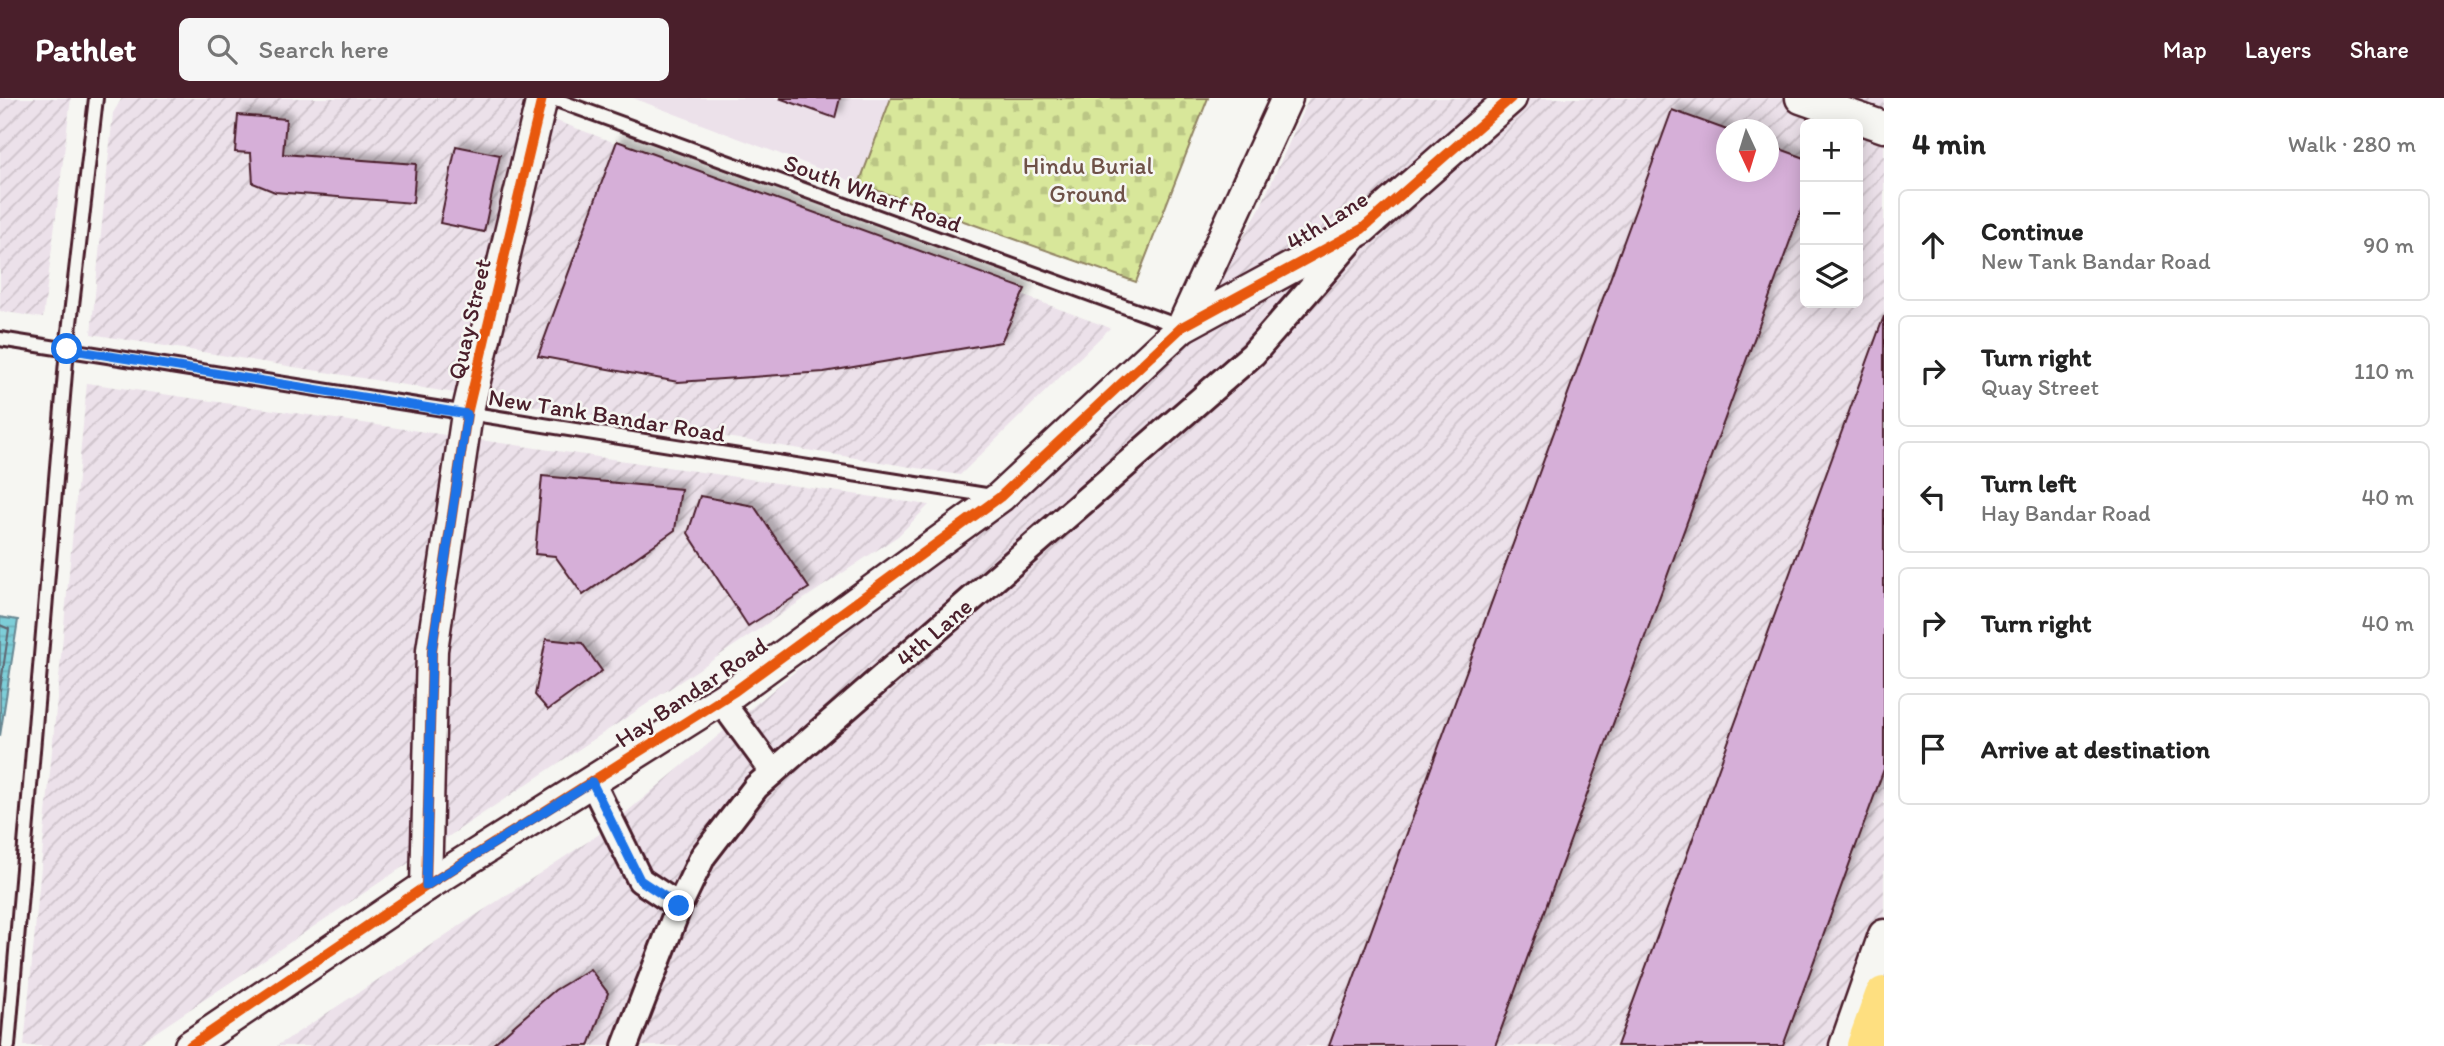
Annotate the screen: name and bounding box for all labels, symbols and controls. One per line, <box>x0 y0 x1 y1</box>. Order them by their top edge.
search box <box>179 18 669 81</box>
text: Pathlet <box>35 30 137 69</box>
icon: search <box>203 30 241 68</box>
text: Search here <box>259 33 389 65</box>
text: Map <box>2163 35 2207 64</box>
text: Layers <box>2245 35 2312 64</box>
text: Share <box>2350 35 2409 64</box>
north arrow <box>1716 119 1779 182</box>
map controls <box>1800 119 1863 308</box>
button: + <box>1800 119 1863 182</box>
text: 4 min <box>1912 125 1986 162</box>
text: Walk · 280 m <box>2288 130 2416 158</box>
street label: South Wharf Road <box>780 147 966 239</box>
park label: Hindu Burial Ground <box>1023 151 1153 208</box>
button: − <box>1800 182 1863 245</box>
street label: 4th Lane <box>1281 184 1373 256</box>
text: Continue <box>1981 215 2084 247</box>
icon: ahead <box>1914 226 1952 264</box>
text: 90 m <box>2363 231 2414 259</box>
button: layers <box>1800 245 1863 308</box>
text: New Tank Bandar Road <box>1981 247 2211 275</box>
street label: Quay Street <box>441 256 497 382</box>
route start <box>51 333 82 364</box>
text: Turn right <box>1981 341 2092 373</box>
icon: right <box>1914 352 1952 390</box>
text: 110 m <box>2354 357 2414 385</box>
text: Quay Street <box>1981 373 2099 401</box>
street label: New Tank Bandar Road <box>486 382 728 448</box>
text: Turn left <box>1981 467 2077 499</box>
icon: left <box>1914 478 1952 516</box>
text: 40 m <box>2361 483 2414 511</box>
text: Hay Bandar Road <box>1981 499 2151 527</box>
street label: 4th Lane <box>890 591 978 673</box>
icon: right <box>1914 604 1952 642</box>
text: Turn right <box>1981 607 2092 639</box>
text: 40 m <box>2361 609 2414 637</box>
street label: Hay Bandar Road <box>609 630 773 754</box>
icon: arrive <box>1914 730 1952 768</box>
text: Arrive at destination <box>1981 733 2210 765</box>
route end <box>663 890 694 921</box>

